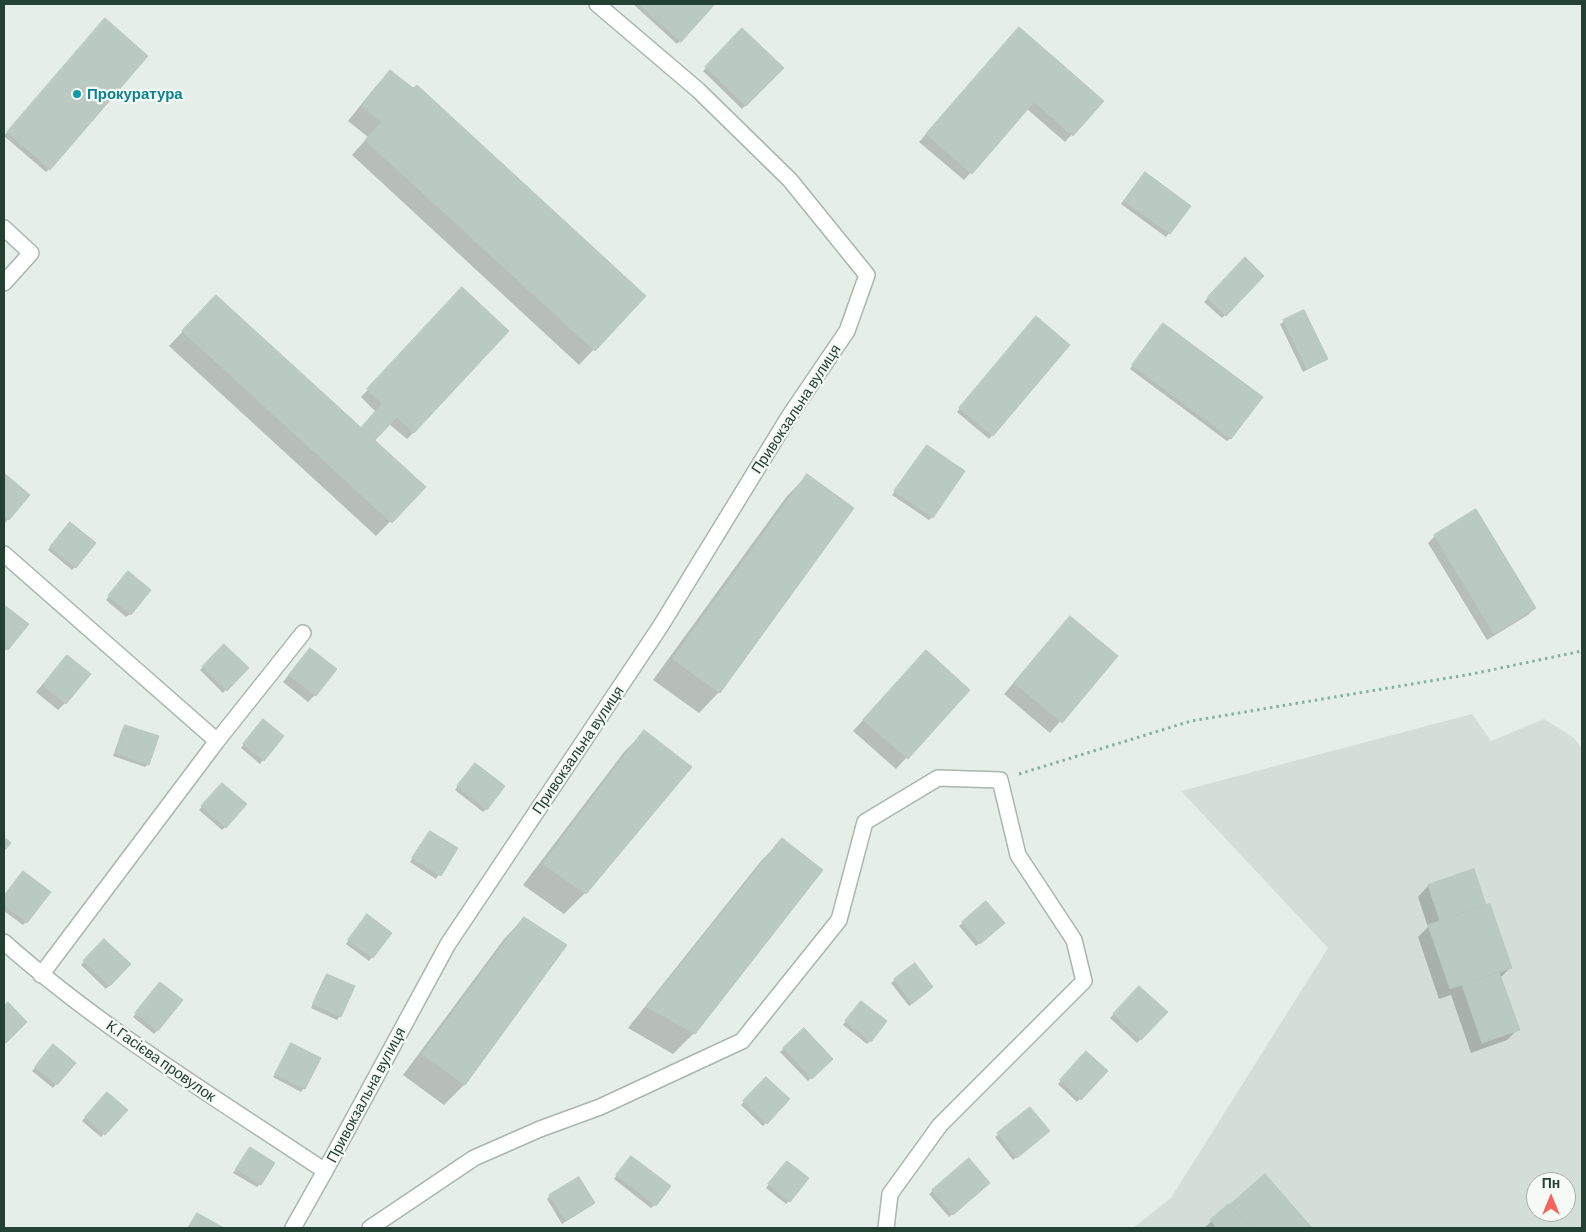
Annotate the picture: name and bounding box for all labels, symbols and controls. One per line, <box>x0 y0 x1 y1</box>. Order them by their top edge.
place label: Прокуратура <box>87 85 183 103</box>
marker: Прокуратура <box>71 88 83 100</box>
street label: Привокзальна вулиця <box>747 341 845 477</box>
street label: Привокзальна вулиця <box>528 683 628 817</box>
street label: К.Гасієва провулок <box>103 1016 219 1106</box>
street label: Привокзальна вулиця <box>323 1024 409 1166</box>
north arrow <box>1526 1172 1576 1222</box>
text: Пн <box>1542 1174 1560 1191</box>

